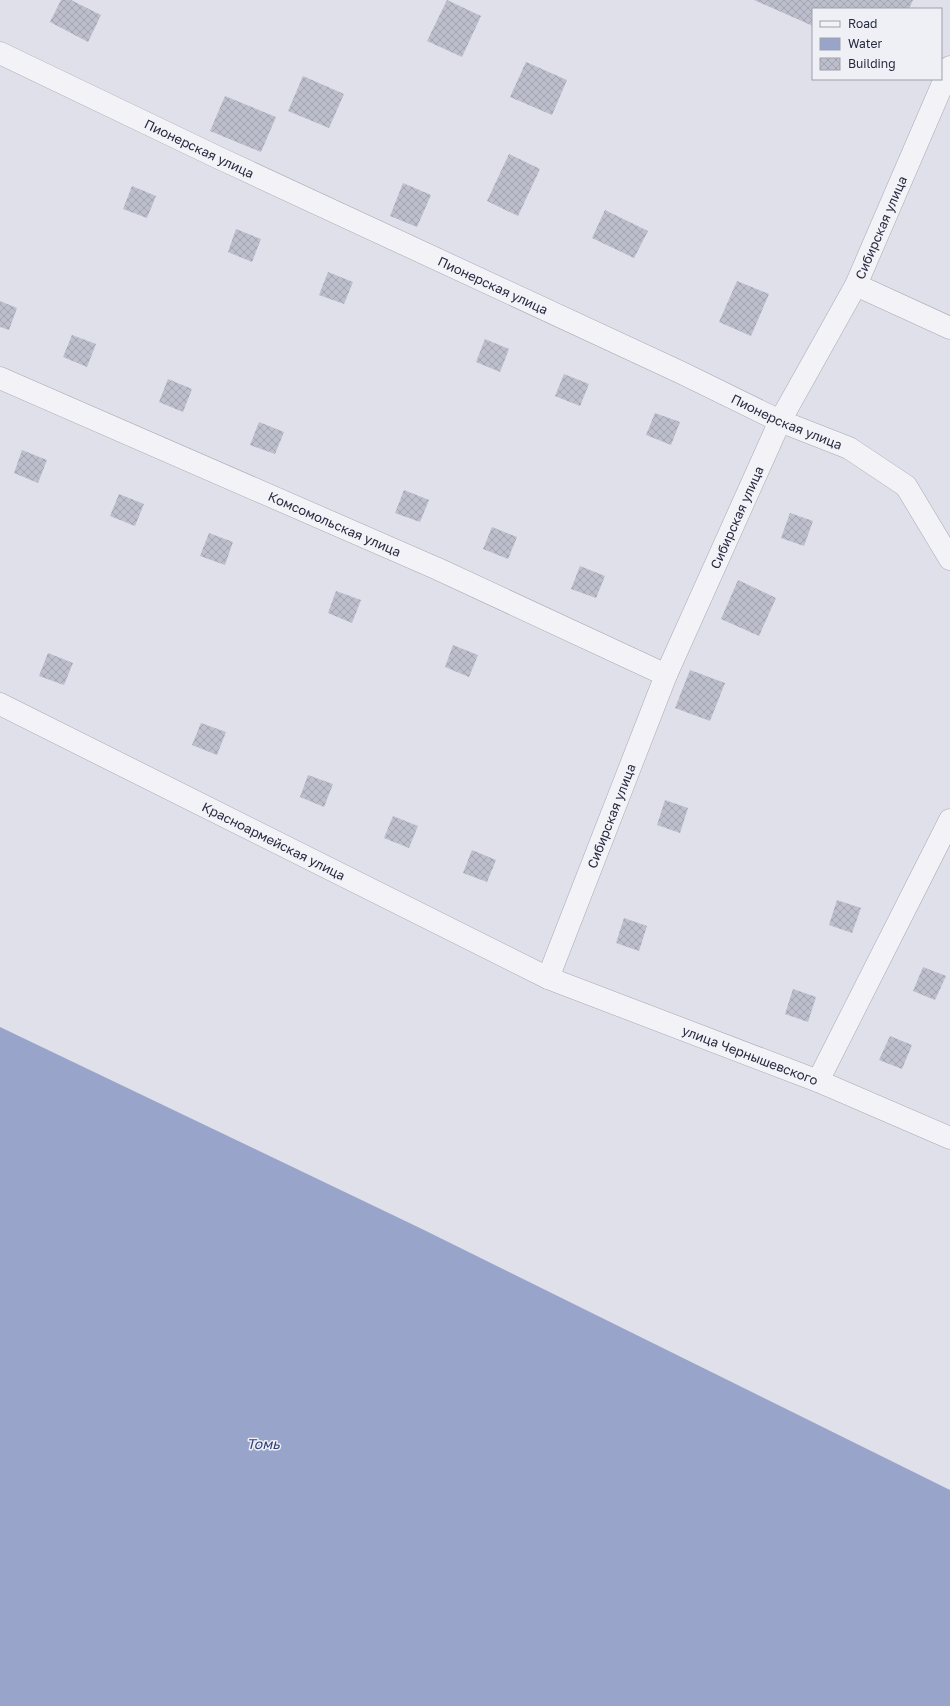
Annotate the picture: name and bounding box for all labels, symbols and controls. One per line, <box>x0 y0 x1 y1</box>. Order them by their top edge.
legend <box>812 8 942 80</box>
text: Road <box>848 16 877 31</box>
text: Water <box>848 36 882 51</box>
text: Building <box>848 56 896 71</box>
street label: Пионерская улица <box>142 115 257 181</box>
street label: Сибирская улица <box>851 173 910 282</box>
street label: Пионерская улица <box>435 253 551 318</box>
street label: Пионерская улица <box>729 390 845 453</box>
street label: Сибирская улица <box>707 463 767 571</box>
street label: Комсомольская улица <box>266 488 403 560</box>
street label: Сибирская улица <box>584 761 639 871</box>
street label: Красноармейская улица <box>199 798 348 883</box>
street label: улица Чернышевского <box>680 1022 821 1088</box>
water label: Томь <box>246 1435 280 1452</box>

